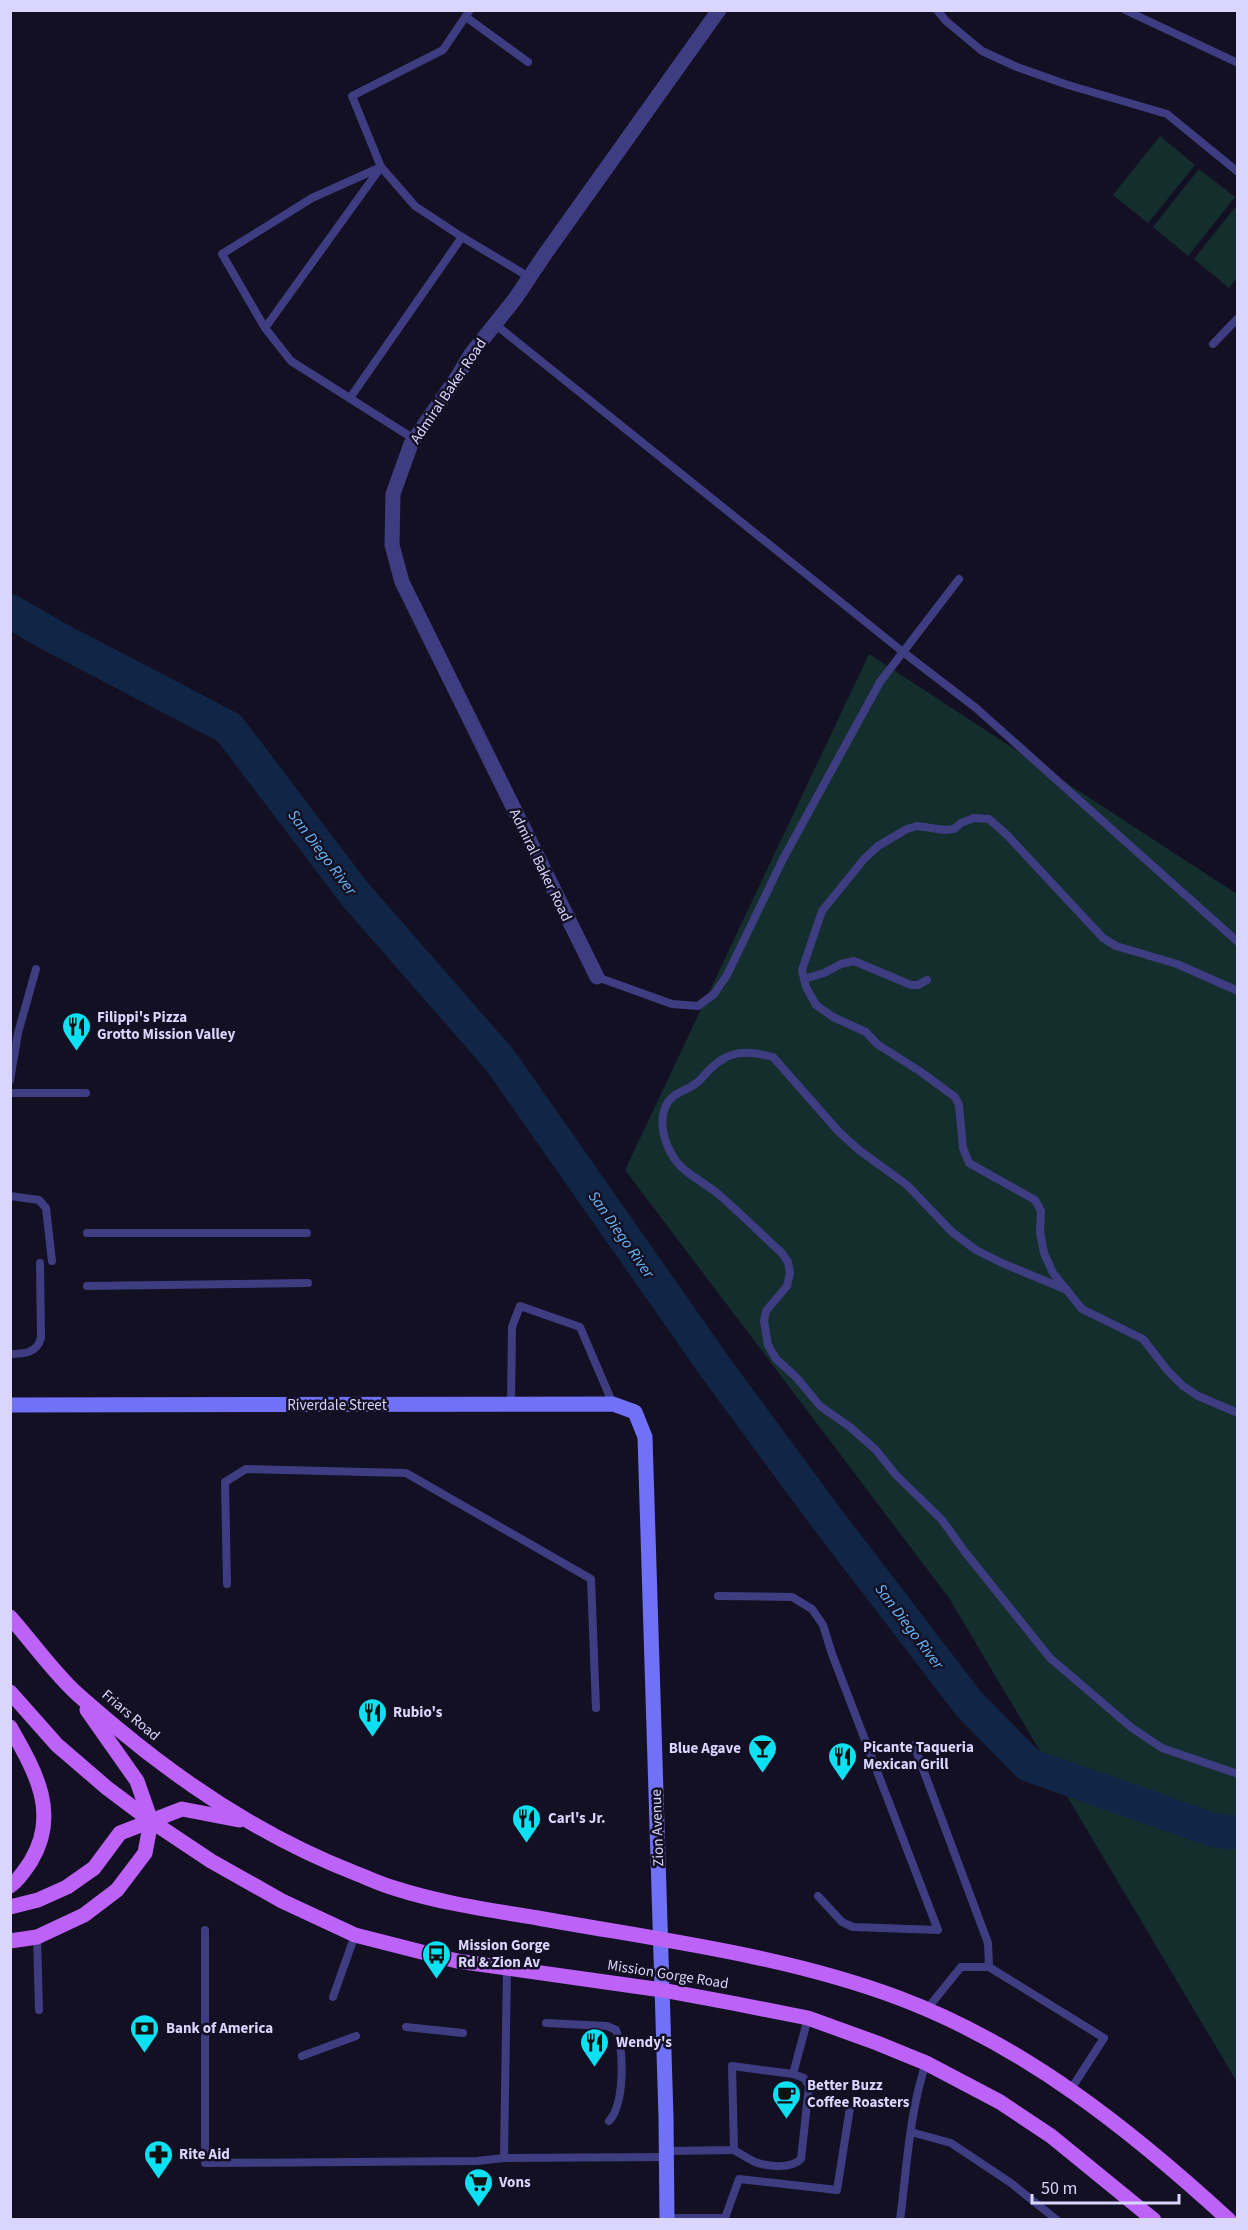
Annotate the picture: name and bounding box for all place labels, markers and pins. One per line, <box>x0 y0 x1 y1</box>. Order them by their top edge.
place label: Filippi's Pizza Grotto Mission Valley <box>97 1007 235 1045</box>
restaurant icon: Filippi's Pizza Grotto Mission Valley <box>60 1010 92 1052</box>
restaurant icon: Rubio's <box>356 1696 388 1738</box>
place label: Rubio's <box>393 1702 443 1723</box>
bar icon: Blue Agave <box>746 1732 778 1774</box>
place label: Picante Taqueria Mexican Grill <box>863 1737 974 1775</box>
place label: Blue Agave <box>669 1738 741 1759</box>
restaurant icon: Picante Taqueria Mexican Grill <box>826 1740 858 1782</box>
restaurant icon: Carl's Jr. <box>511 1802 543 1844</box>
place label: Carl's Jr. <box>548 1808 606 1829</box>
place label: Mission Gorge Rd & Zion Av <box>458 1935 550 1973</box>
bus stop icon: Mission Gorge Rd & Zion Av <box>421 1938 453 1980</box>
bank icon: Bank of America <box>129 2012 161 2054</box>
place label: Bank of America <box>166 2018 273 2039</box>
restaurant icon: Wendy's <box>579 2026 611 2068</box>
place label: Wendy's <box>616 2032 672 2053</box>
place label: Better Buzz Coffee Roasters <box>807 2075 910 2113</box>
cafe icon: Better Buzz Coffee Roasters <box>770 2078 802 2120</box>
pharmacy icon: Rite Aid <box>142 2138 174 2180</box>
place label: Rite Aid <box>179 2144 230 2165</box>
supermarket icon: Vons <box>462 2166 494 2208</box>
place label: Vons <box>498 2172 531 2193</box>

